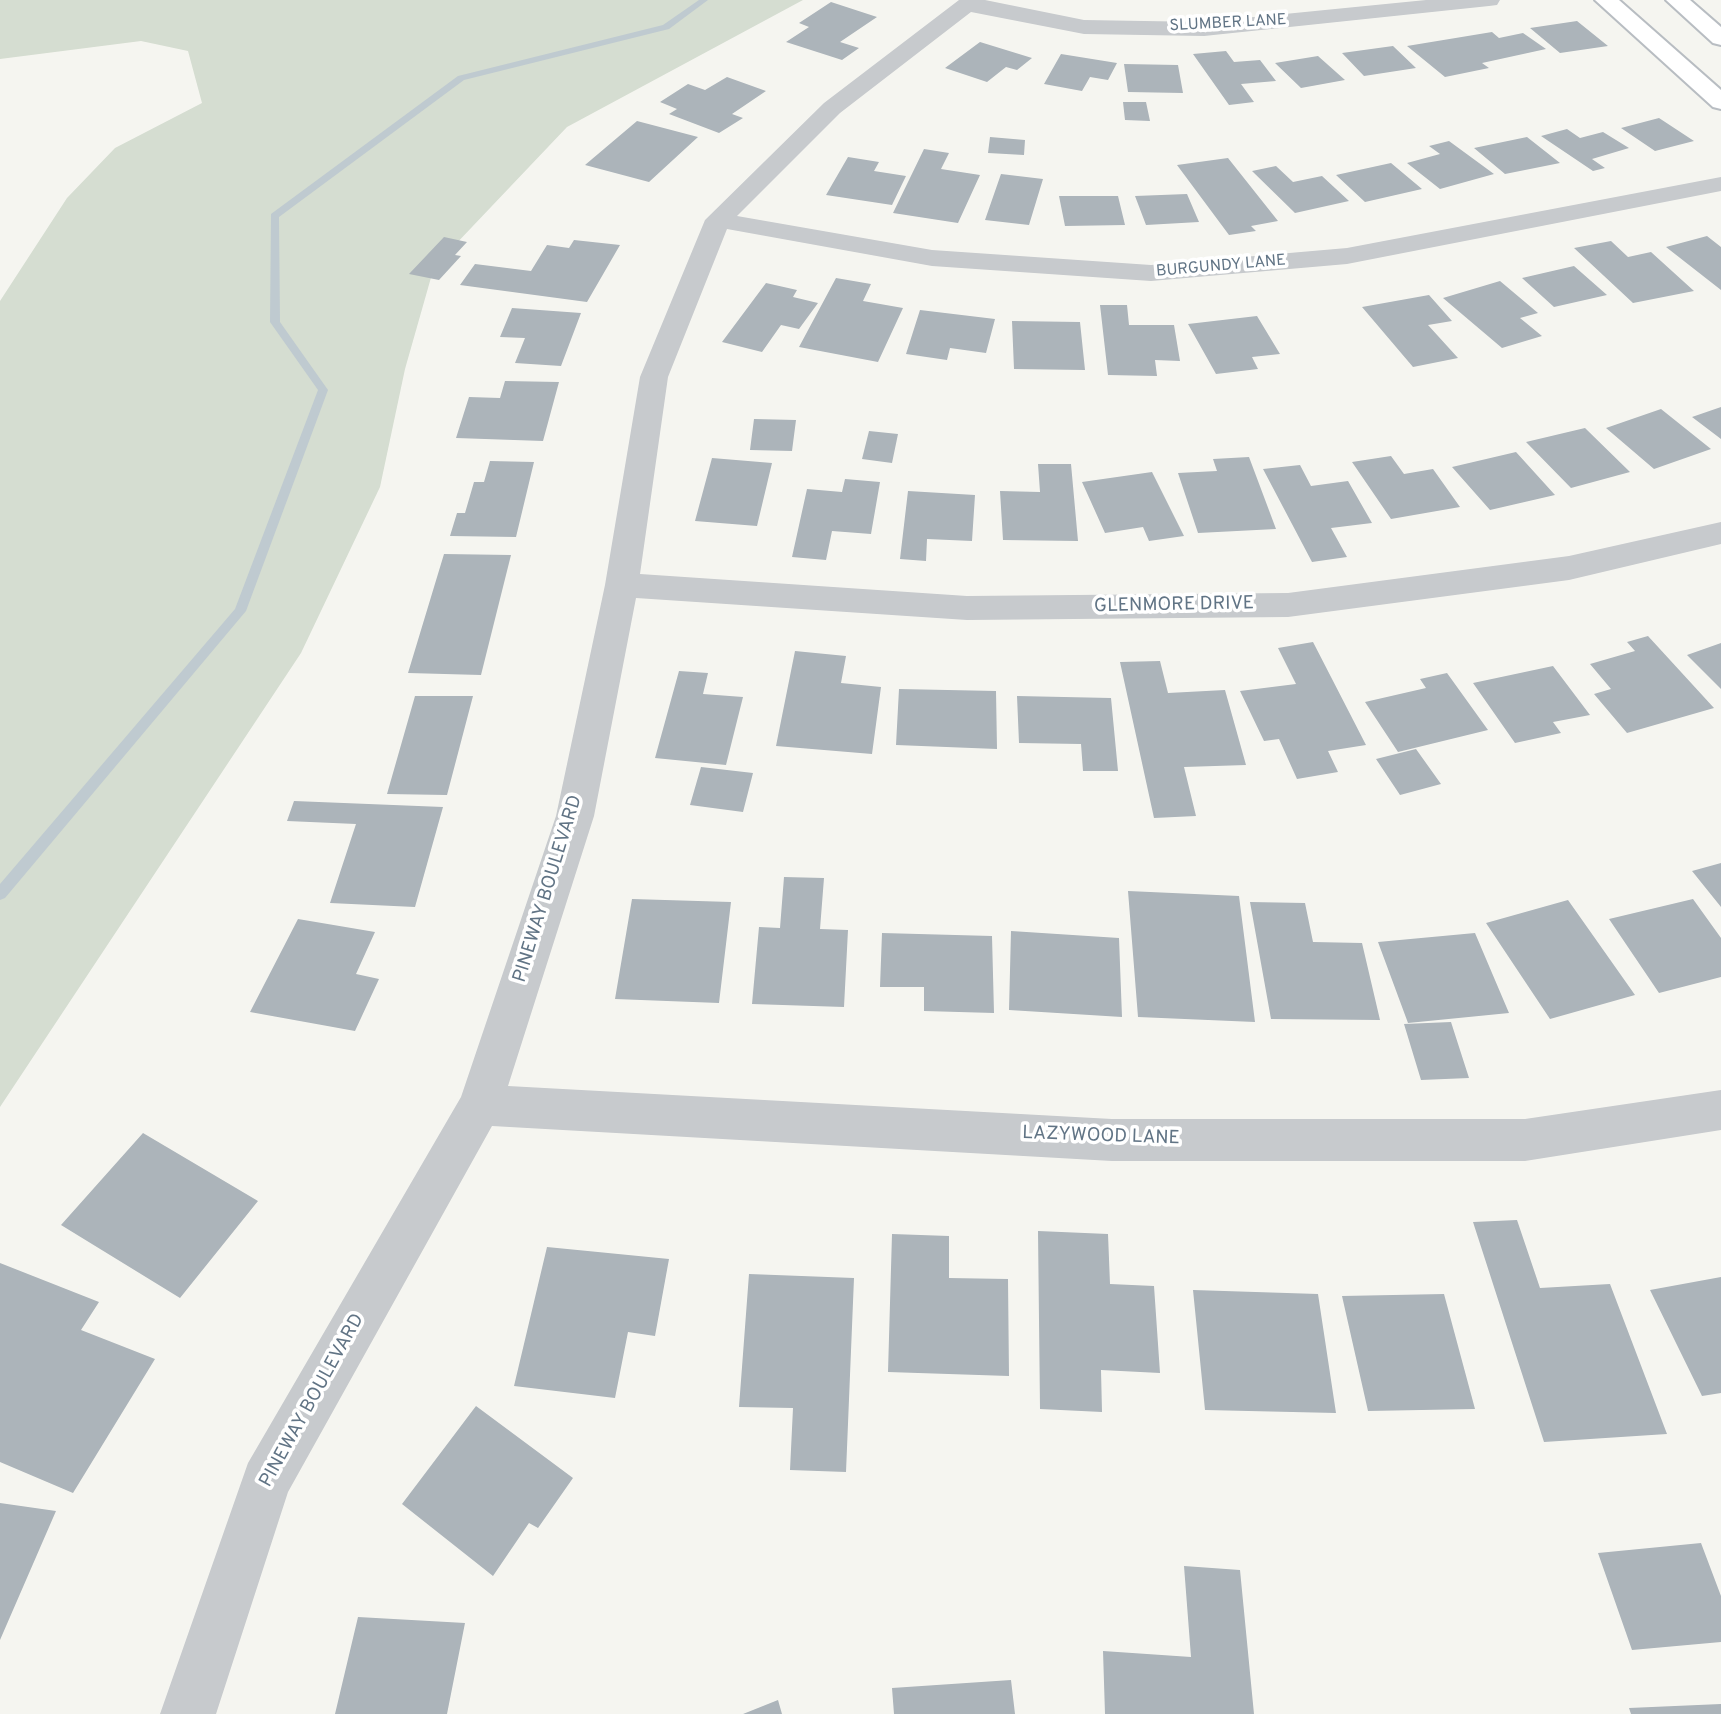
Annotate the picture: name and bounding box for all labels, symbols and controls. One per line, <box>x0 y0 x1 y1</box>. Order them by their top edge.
street label: SLUMBER LANE <box>1169 11 1287 37</box>
street label: BURGUNDY LANE <box>1155 252 1287 282</box>
street label: GLENMORE DRIVE <box>1094 593 1254 619</box>
street label: PINEWAY BOULEVARD <box>510 793 588 985</box>
street label: LAZYWOOD LANE <box>1022 1123 1180 1151</box>
street label: PINEWAY BOULEVARD <box>256 1310 370 1492</box>

